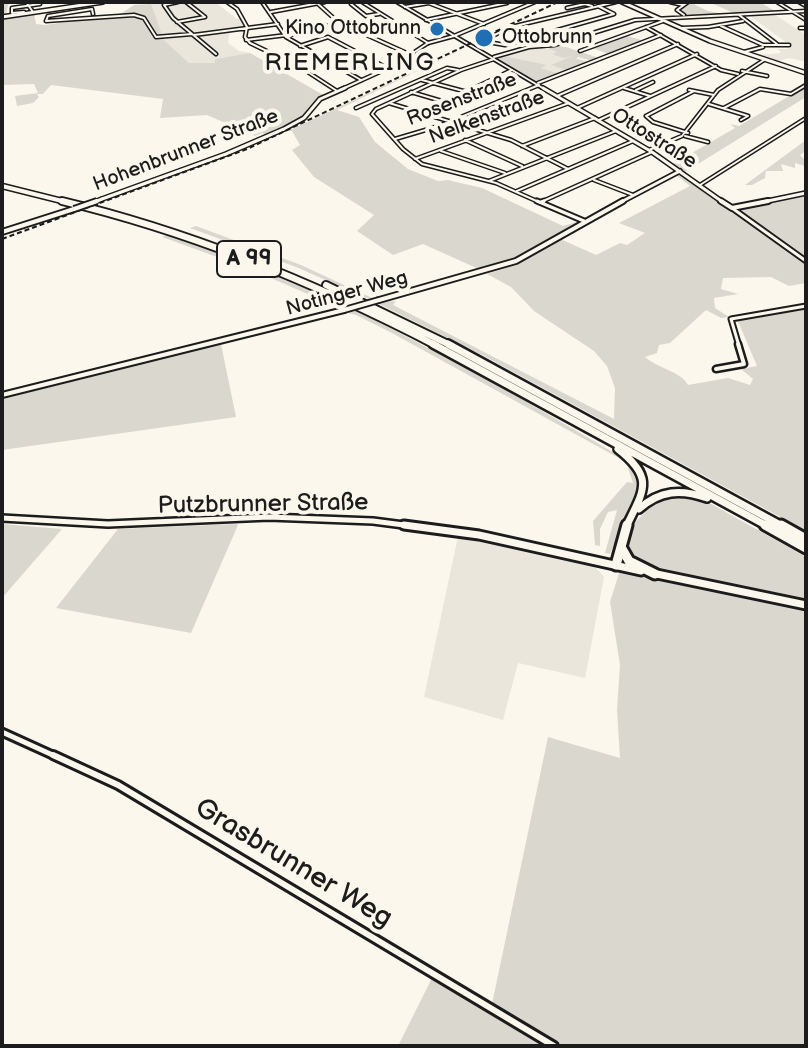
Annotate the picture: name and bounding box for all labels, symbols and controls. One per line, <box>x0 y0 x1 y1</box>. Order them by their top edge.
place label: Kino Ottobrunn <box>285 17 421 41</box>
marker: Kino Ottobrunn <box>428 20 446 38</box>
place label: Ottobrunn <box>502 26 592 50</box>
marker: Ottobrunn <box>473 27 495 49</box>
district label: RIEMERLING <box>264 50 436 78</box>
street label: Rosenstraße <box>404 68 520 132</box>
street label: Nelkenstraße <box>426 86 548 150</box>
street label: Ottostraße <box>607 104 701 174</box>
street label: Hohenbrunner Straße <box>90 105 282 197</box>
road number: A 99 <box>217 241 281 277</box>
street label: Notinger Weg <box>284 266 410 322</box>
street label: Putzbrunner Straße <box>157 489 369 521</box>
street label: Grasbrunner Weg <box>188 792 398 936</box>

